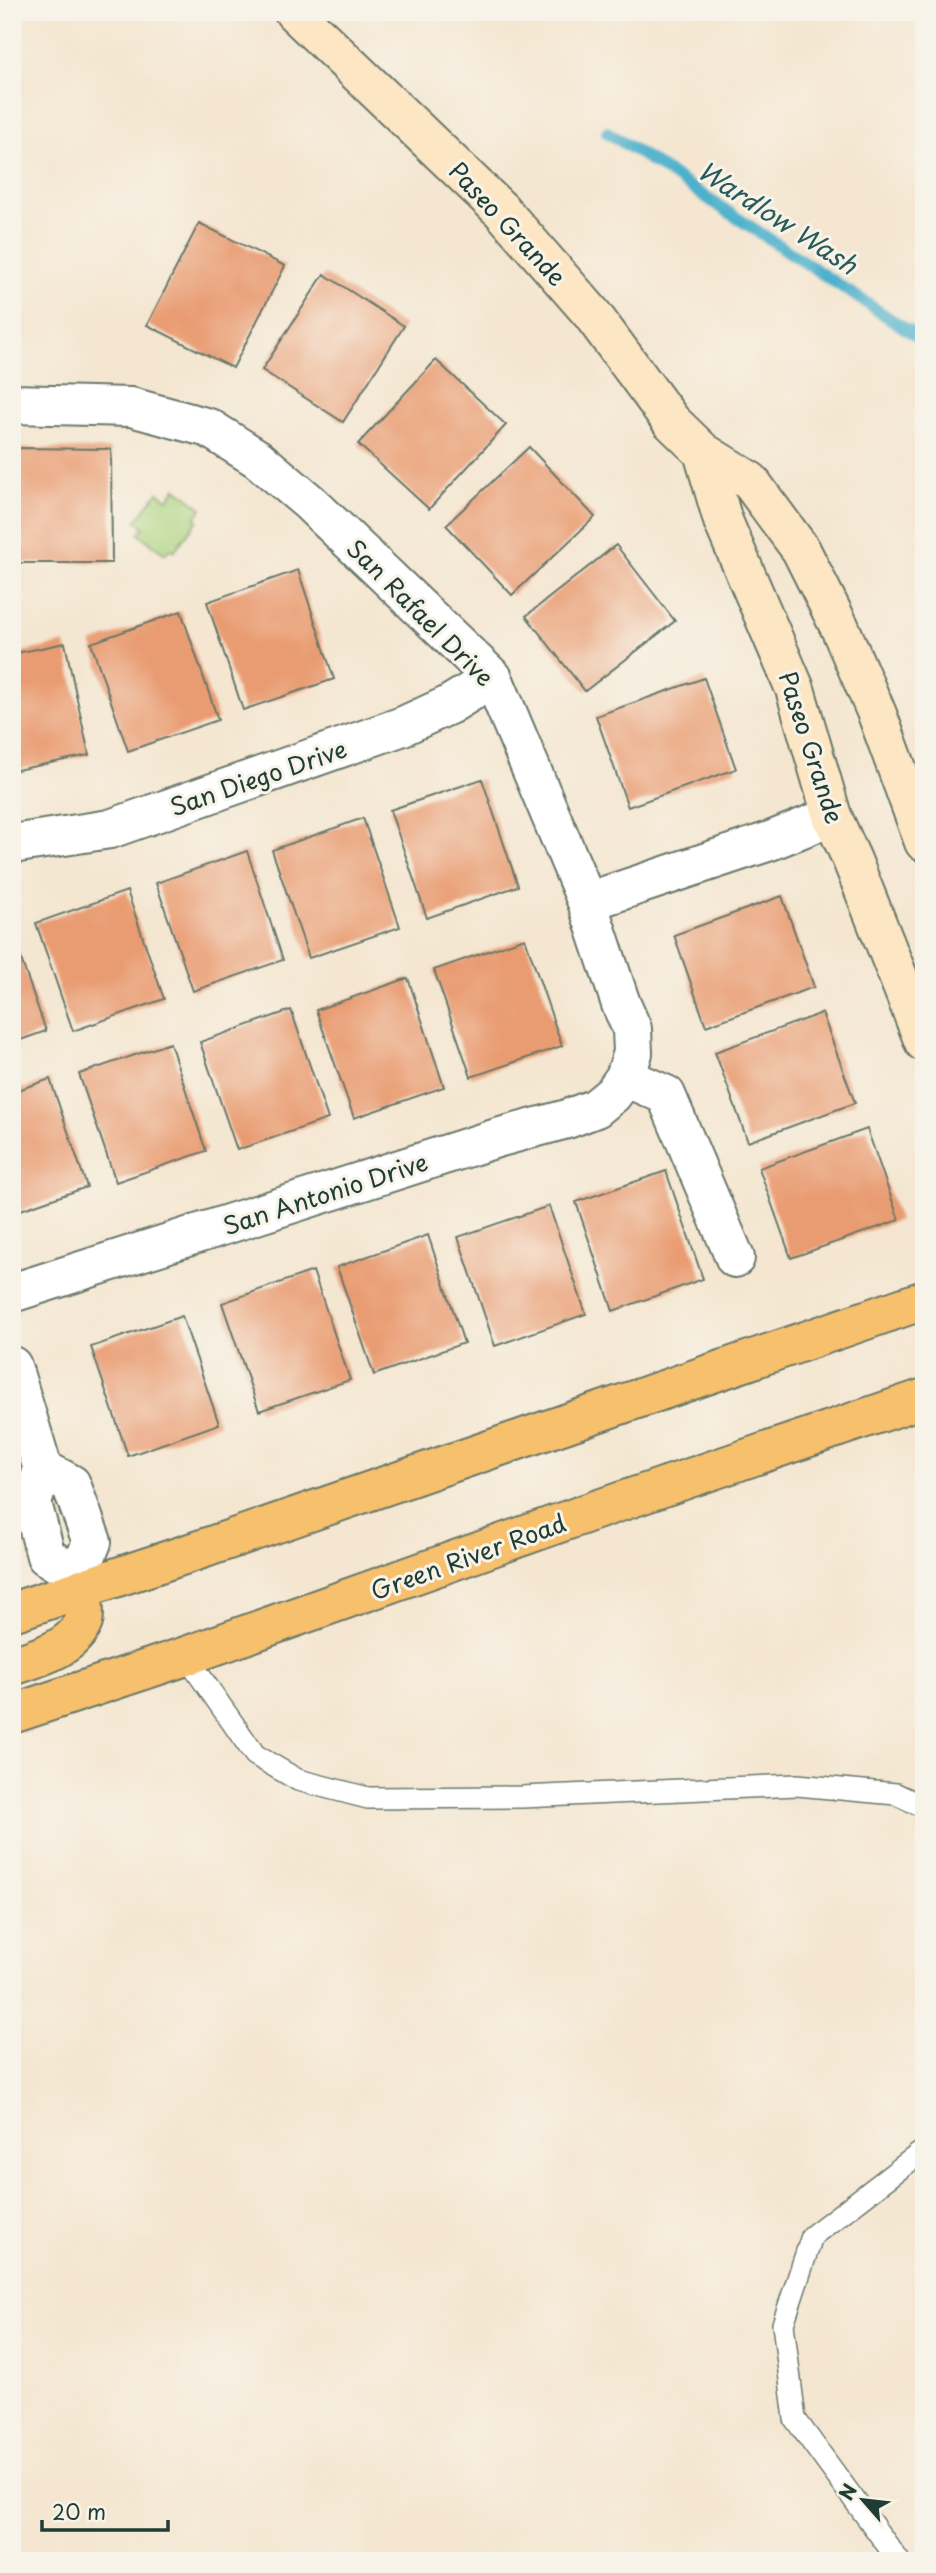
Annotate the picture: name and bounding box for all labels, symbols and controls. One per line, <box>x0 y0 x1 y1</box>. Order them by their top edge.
water label: Wardlow Wash <box>690 151 866 284</box>
street label: Paseo Grande <box>441 153 575 293</box>
street label: San Rafael Drive <box>339 530 503 694</box>
street label: Paseo Grande <box>770 666 854 828</box>
street label: San Diego Drive <box>165 730 351 824</box>
street label: San Antonio Drive <box>218 1143 432 1243</box>
street label: Green River Road <box>365 1504 571 1608</box>
north arrow <box>828 2464 898 2534</box>
text: N <box>831 2478 863 2505</box>
scale bar <box>42 2489 168 2533</box>
text: 20 m <box>52 2495 106 2527</box>

